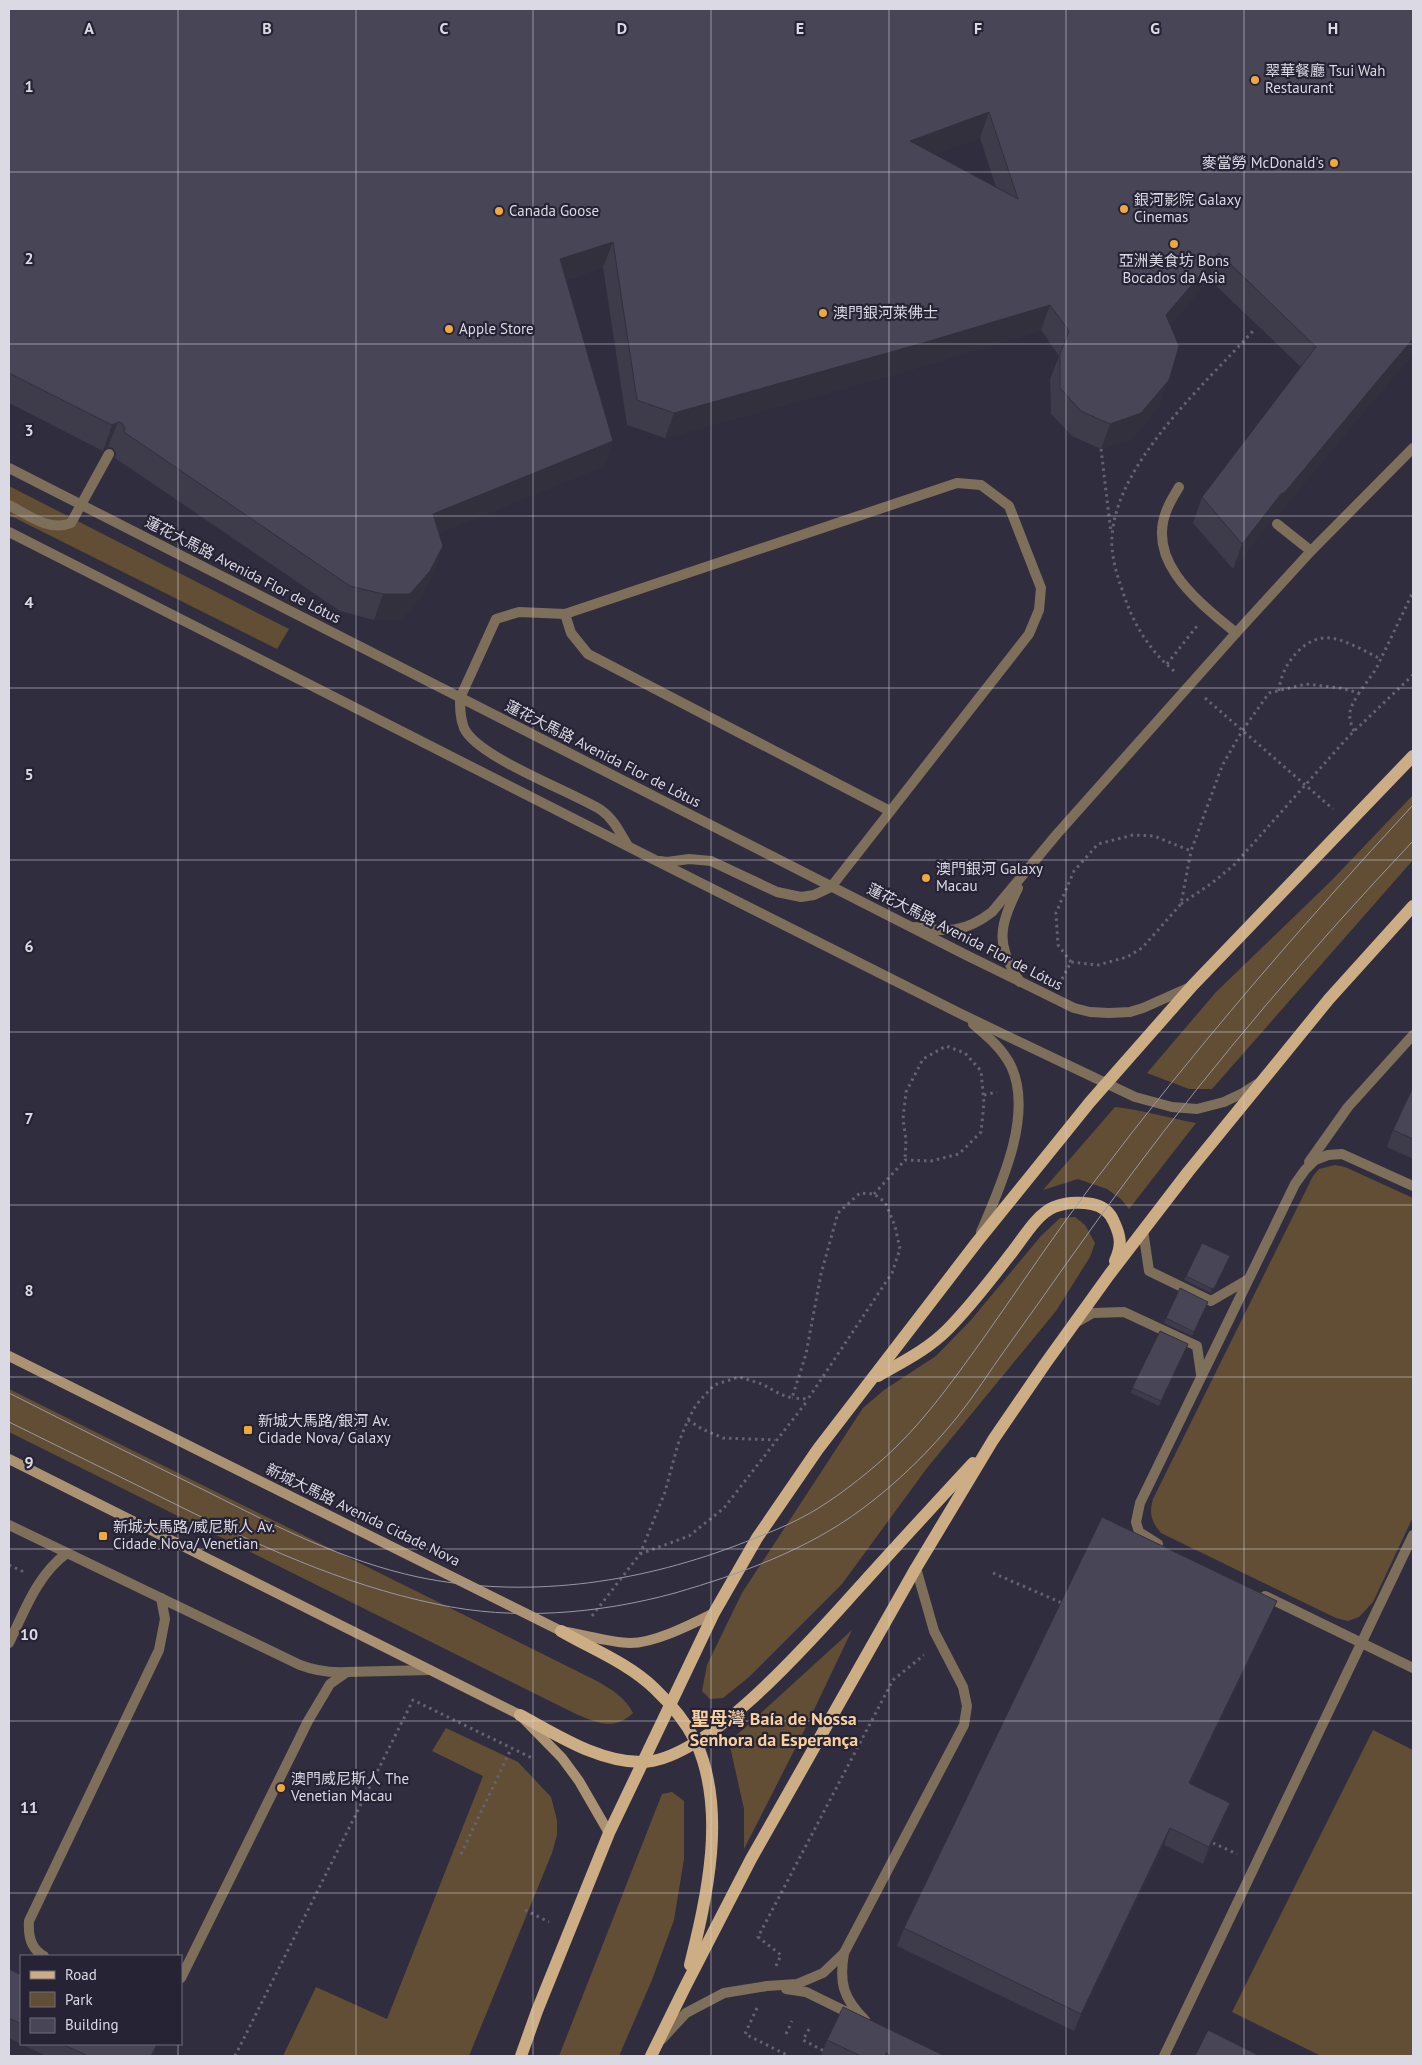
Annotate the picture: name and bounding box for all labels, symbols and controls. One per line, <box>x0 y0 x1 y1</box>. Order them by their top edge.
text: A <box>84 18 94 38</box>
text: B <box>262 18 272 38</box>
text: C <box>440 18 449 38</box>
text: D <box>617 18 627 38</box>
text: E <box>796 18 804 38</box>
text: F <box>974 18 982 38</box>
text: G <box>1150 18 1160 38</box>
text: H <box>1328 18 1338 38</box>
place label: 翠華餐廳 Tsui Wah Restaurant <box>1265 61 1385 97</box>
marker: 翠華餐廳 Tsui Wah Restaurant <box>1249 74 1261 86</box>
text: 1 <box>24 76 34 96</box>
place label: 麥當勞 McDonald's <box>1202 153 1324 172</box>
marker: 麥當勞 McDonald's <box>1328 157 1340 169</box>
place label: 銀河影院 Galaxy Cinemas <box>1134 190 1241 226</box>
place label: Canada Goose <box>509 201 599 220</box>
marker: 銀河影院 Galaxy Cinemas <box>1118 203 1130 215</box>
marker: Canada Goose <box>493 205 505 217</box>
marker: 亞洲美食坊 Bons Bocados da Asia <box>1168 238 1180 250</box>
text: 2 <box>24 248 34 268</box>
place label: 亞洲美食坊 Bons Bocados da Asia <box>1119 251 1229 287</box>
place label: 澳門銀河萊佛士 <box>833 303 938 322</box>
marker: 澳門銀河萊佛士 <box>817 307 829 319</box>
place label: Apple Store <box>459 319 534 338</box>
marker: Apple Store <box>443 323 455 335</box>
text: 3 <box>24 420 34 440</box>
street label: 蓮花大馬路 Avenida Flor de Lótus <box>142 512 344 627</box>
text: 4 <box>24 592 34 612</box>
street label: 蓮花大馬路 Avenida Flor de Lótus <box>502 696 704 811</box>
text: 5 <box>24 764 34 784</box>
place label: 澳門銀河 Galaxy Macau <box>936 859 1043 895</box>
marker: 澳門銀河 Galaxy Macau <box>920 872 932 884</box>
street label: 蓮花大馬路 Avenida Flor de Lótus <box>864 879 1066 994</box>
text: 6 <box>24 936 34 956</box>
text: 7 <box>24 1108 34 1128</box>
text: 8 <box>24 1280 34 1300</box>
place label: 新城大馬路/銀河 Av. Cidade Nova/ Galaxy <box>258 1411 391 1447</box>
marker: 新城大馬路/銀河 Av. Cidade Nova/ Galaxy <box>242 1424 254 1436</box>
text: 9 <box>24 1452 34 1472</box>
street label: 新城大馬路 Avenida Cidade Nova <box>263 1459 464 1570</box>
place label: 新城大馬路/威尼斯人 Av. Cidade Nova/ Venetian <box>113 1517 275 1553</box>
marker: 新城大馬路/威尼斯人 Av. Cidade Nova/ Venetian <box>97 1530 109 1542</box>
text: 10 <box>20 1624 38 1644</box>
district label: 聖母灣 Baía de Nossa Senhora da Esperança <box>690 1707 858 1751</box>
place label: 澳門威尼斯人 The Venetian Macau <box>290 1769 409 1805</box>
marker: 澳門威尼斯人 The Venetian Macau <box>275 1782 287 1794</box>
text: 11 <box>20 1797 38 1817</box>
legend <box>20 1955 182 2045</box>
text: Road <box>65 1965 97 1984</box>
text: Park <box>65 1990 93 2009</box>
text: Building <box>65 2015 119 2034</box>

